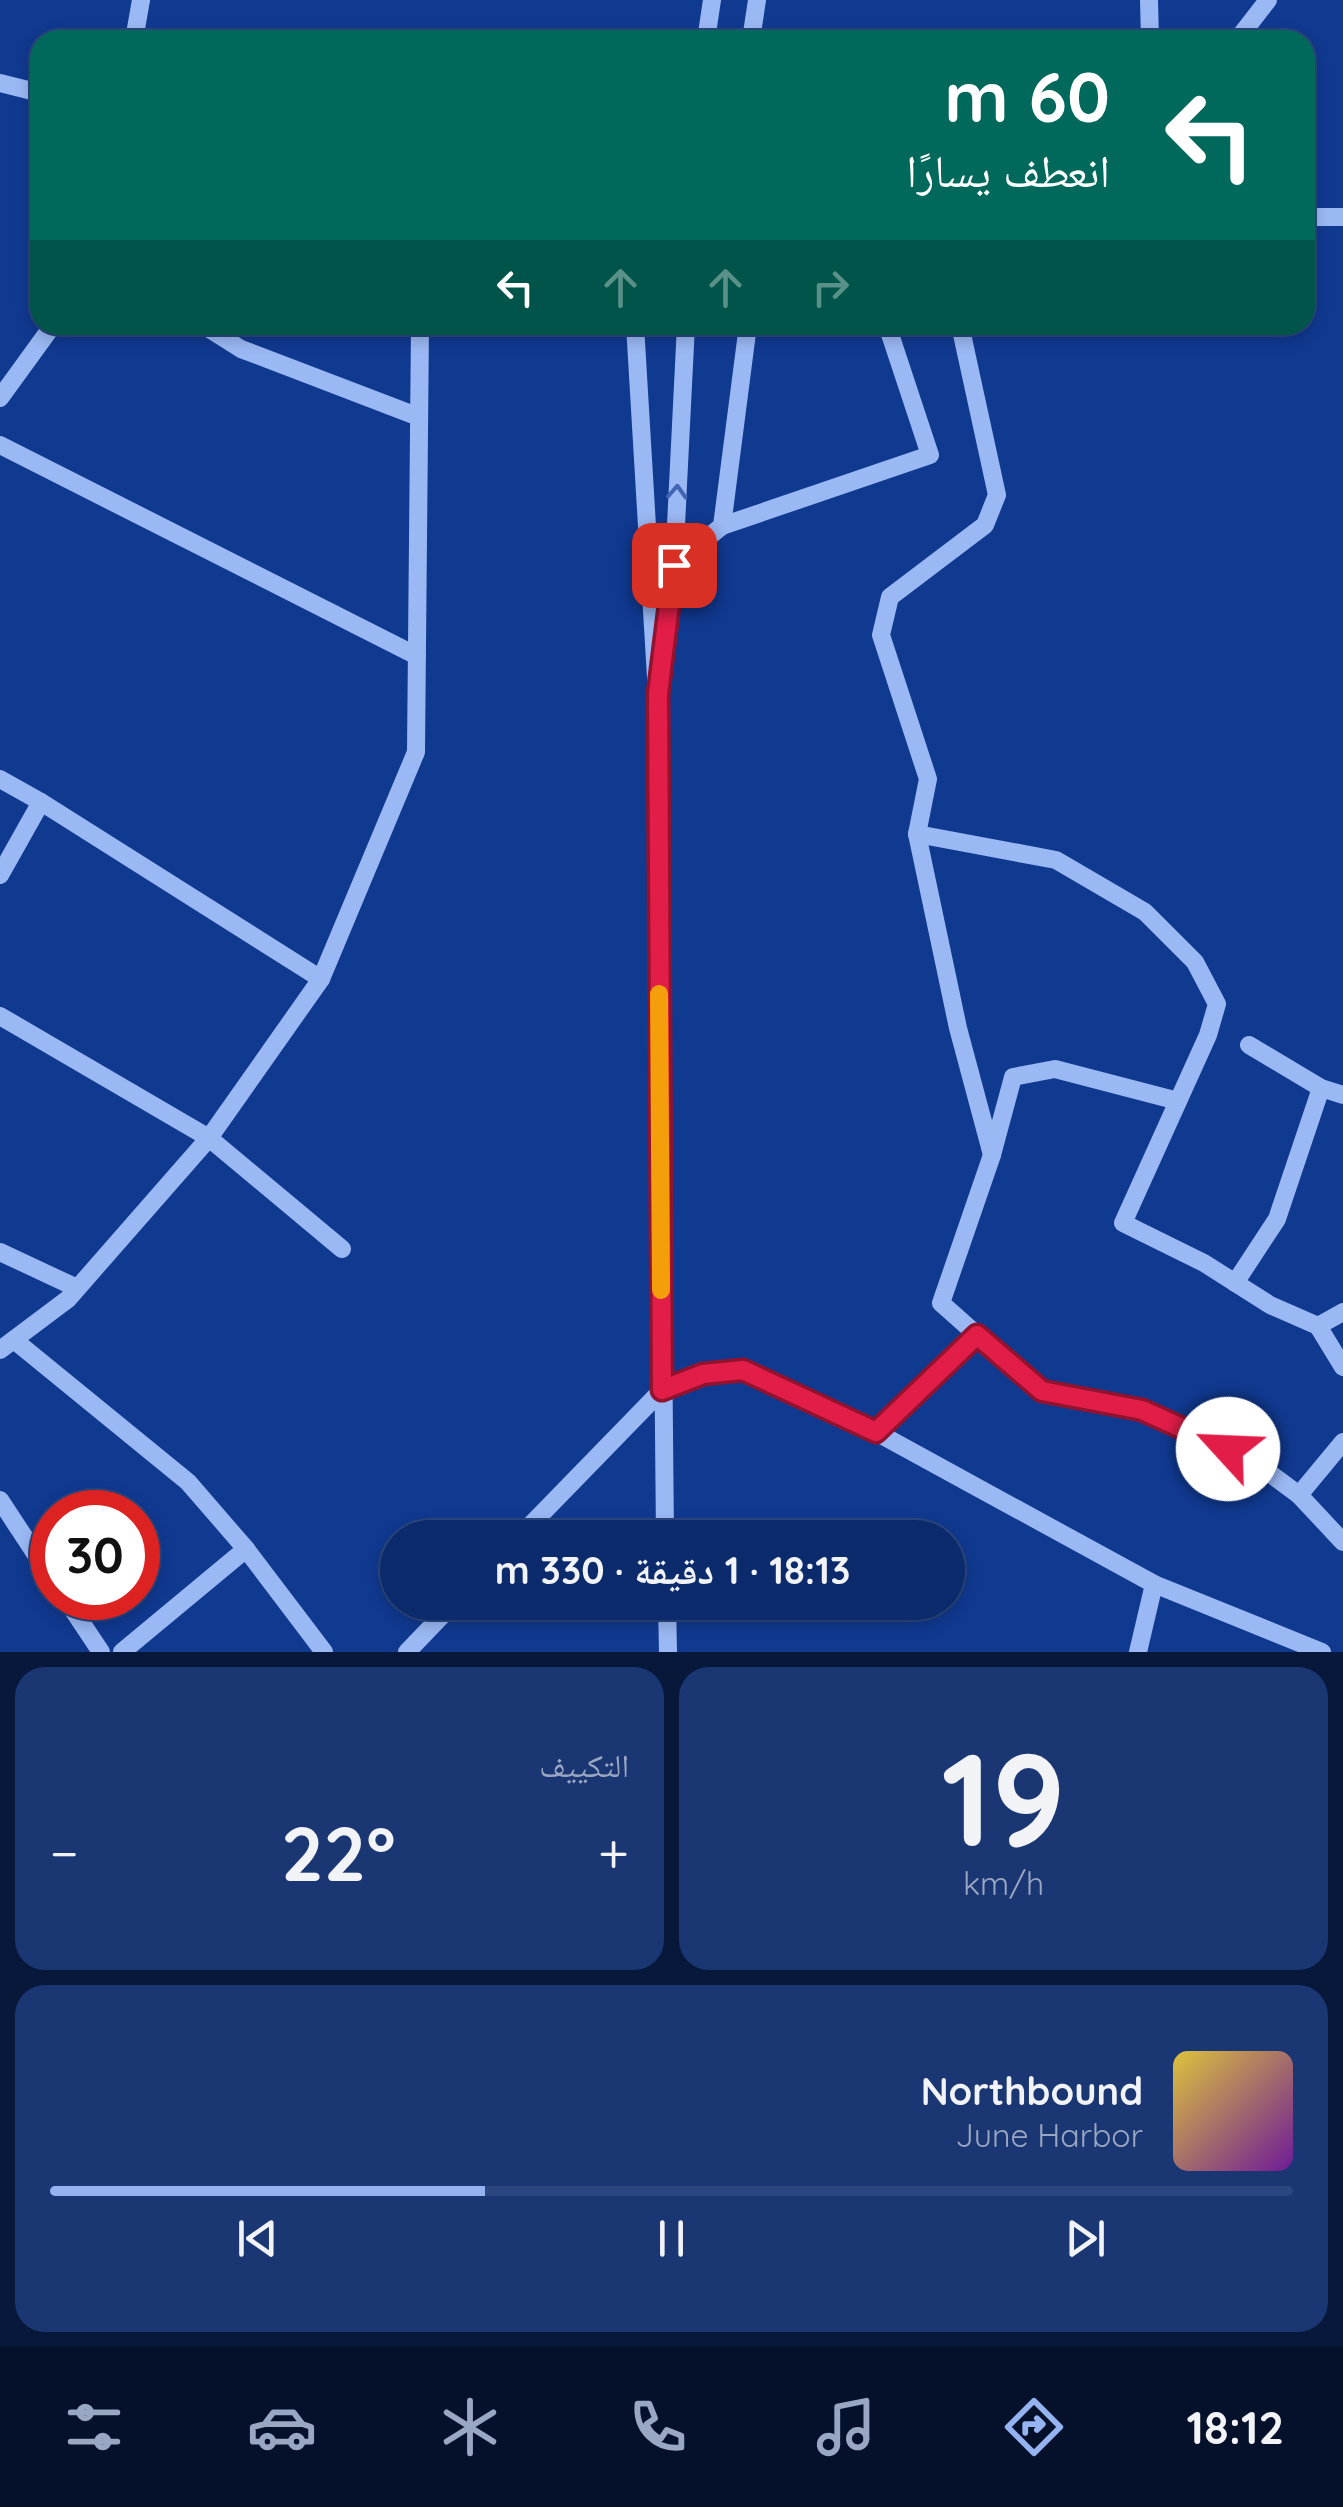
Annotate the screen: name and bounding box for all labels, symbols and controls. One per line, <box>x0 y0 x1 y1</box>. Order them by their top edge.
text: 60 m <box>944 52 1110 140</box>
icon: left <box>1145 70 1275 200</box>
text: انعطف يسارًا <box>906 142 1110 198</box>
icon: left <box>488 260 543 315</box>
icon: ahead <box>593 260 648 315</box>
icon: ahead <box>698 260 753 315</box>
icon: right <box>803 260 858 315</box>
one-way arrow <box>667 484 688 500</box>
pin <box>632 523 717 608</box>
icon: arrive <box>647 538 702 593</box>
position arrow <box>1176 1397 1280 1501</box>
speed limit sign: 30 <box>30 1490 160 1620</box>
text: 18:13 · 1 دقيقة · 330 m <box>495 1546 850 1594</box>
text: 19 <box>941 1716 1066 1879</box>
text: التكييف <box>539 1745 629 1785</box>
text: 22° <box>281 1806 396 1900</box>
text: − <box>50 1818 79 1887</box>
text: + <box>598 1818 629 1887</box>
text: km/h <box>963 1863 1044 1903</box>
text: Northbound <box>921 2067 1143 2115</box>
text: June Harbor <box>955 2115 1143 2155</box>
icon: previous <box>230 2211 285 2266</box>
icon: pause <box>644 2211 699 2266</box>
icon: next <box>1058 2211 1113 2266</box>
icon: filters <box>59 2392 129 2462</box>
icon: car <box>247 2392 317 2462</box>
icon: climate <box>435 2392 505 2462</box>
icon: phone <box>623 2392 693 2462</box>
icon: music <box>811 2392 881 2462</box>
icon: directions <box>999 2392 1069 2462</box>
text: 18:12 <box>1186 2399 1284 2455</box>

